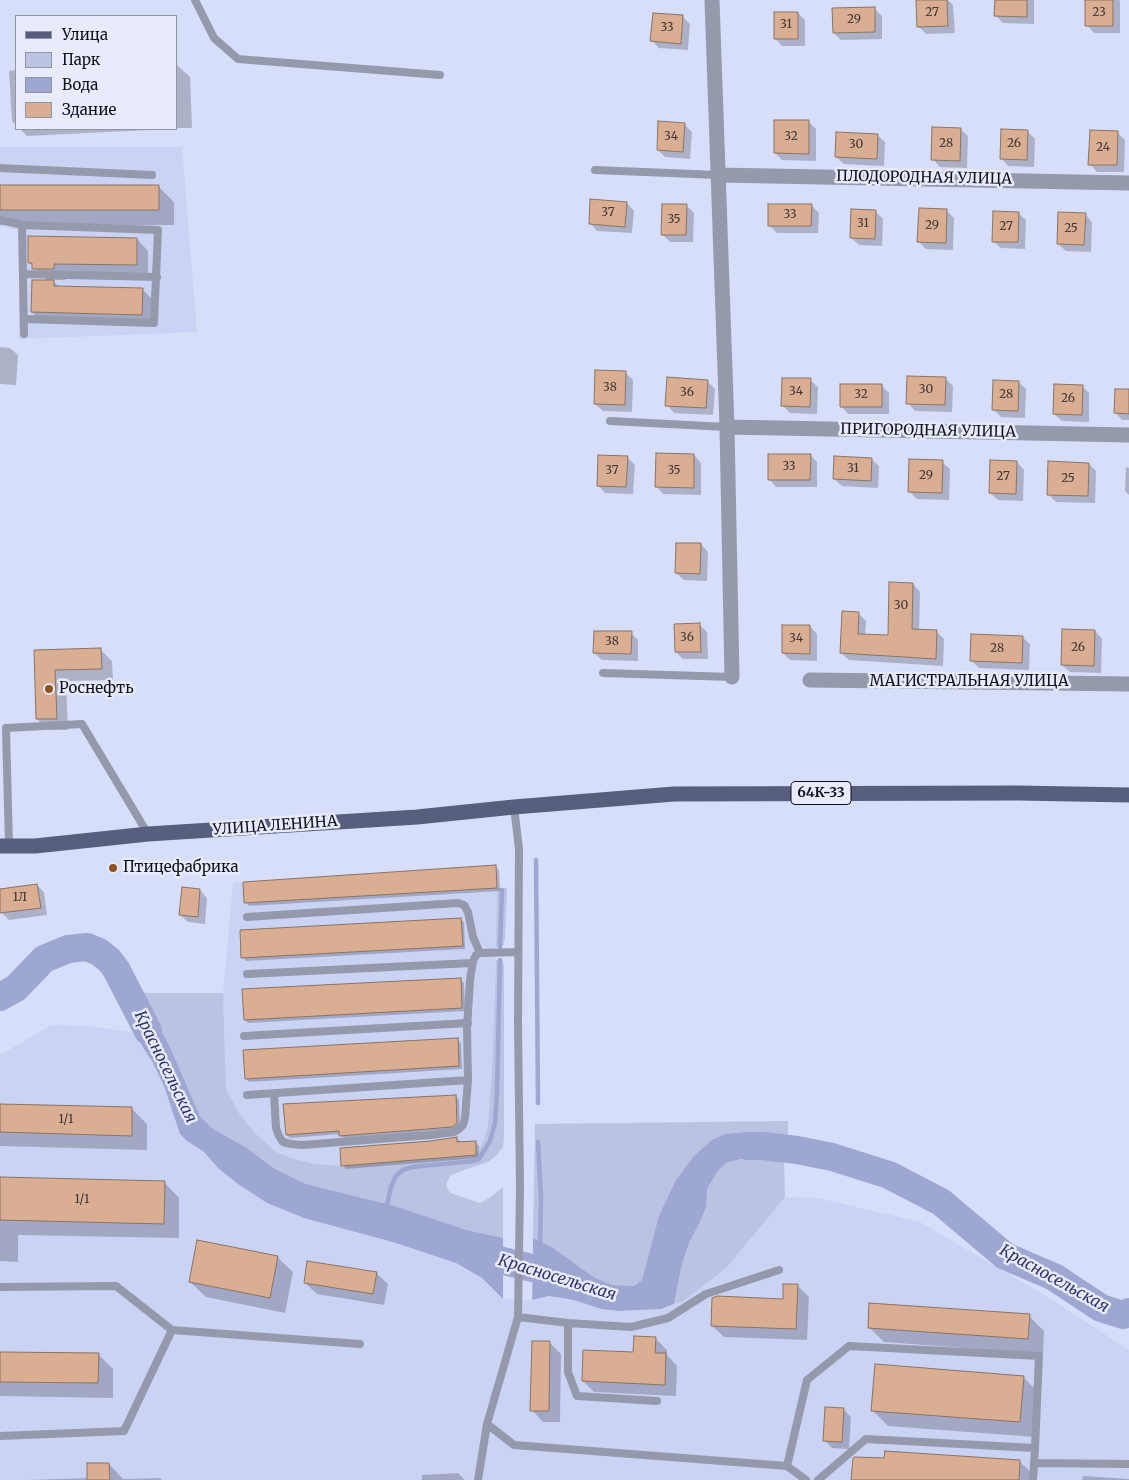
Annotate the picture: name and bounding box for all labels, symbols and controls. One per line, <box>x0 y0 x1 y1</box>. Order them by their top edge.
house number: 27 <box>925 6 939 20</box>
house number: 23 <box>1092 6 1106 20</box>
house number: 29 <box>847 13 861 27</box>
legend <box>15 15 178 130</box>
house number: 31 <box>780 18 792 32</box>
house number: 33 <box>660 21 674 35</box>
text: Улица <box>62 25 108 44</box>
text: Парк <box>62 50 100 69</box>
text: Вода <box>62 75 98 94</box>
text: Здание <box>62 100 116 119</box>
house number: 34 <box>664 130 678 144</box>
house number: 32 <box>784 130 798 144</box>
house number: 28 <box>939 137 953 151</box>
house number: 26 <box>1007 137 1021 151</box>
house number: 30 <box>849 138 863 152</box>
house number: 24 <box>1096 141 1110 155</box>
street label: ПЛОДОРОДНАЯ УЛИЦА <box>836 167 1012 189</box>
house number: 37 <box>601 206 615 220</box>
house number: 33 <box>783 208 797 222</box>
house number: 35 <box>667 213 681 227</box>
house number: 31 <box>857 217 869 231</box>
house number: 29 <box>925 219 939 233</box>
house number: 27 <box>999 220 1013 234</box>
house number: 25 <box>1064 222 1078 236</box>
house number: 38 <box>603 381 617 395</box>
house number: 30 <box>919 383 933 397</box>
house number: 34 <box>789 385 803 399</box>
house number: 36 <box>680 386 694 400</box>
house number: 32 <box>854 388 868 402</box>
house number: 28 <box>999 388 1013 402</box>
house number: 26 <box>1061 392 1075 406</box>
street label: ПРИГОРОДНАЯ УЛИЦА <box>840 420 1016 442</box>
house number: 33 <box>782 460 796 474</box>
house number: 31 <box>847 462 859 476</box>
house number: 37 <box>605 464 619 478</box>
house number: 35 <box>667 464 681 478</box>
house number: 29 <box>919 469 933 483</box>
house number: 27 <box>996 470 1010 484</box>
house number: 25 <box>1061 472 1075 486</box>
house number: 30 <box>894 599 908 613</box>
house number: 36 <box>680 631 694 645</box>
house number: 34 <box>789 632 803 646</box>
house number: 38 <box>605 635 619 649</box>
house number: 26 <box>1071 641 1085 655</box>
house number: 28 <box>990 642 1004 656</box>
street label: МАГИСТРАЛЬНАЯ УЛИЦА <box>869 673 1069 691</box>
place label: Роснефть <box>59 680 134 698</box>
marker: Роснефть <box>43 683 55 695</box>
road number: 64К-33 <box>791 781 851 804</box>
street label: УЛИЦА ЛЕНИНА <box>212 813 338 839</box>
place label: Птицефабрика <box>123 859 239 877</box>
marker: Птицефабрика <box>107 862 119 874</box>
house number: 1Л <box>13 891 27 905</box>
water label: Красносельская <box>130 1008 200 1126</box>
house number: 1/1 <box>59 1113 73 1127</box>
house number: 1/1 <box>75 1193 89 1207</box>
water label: Красносельская <box>996 1241 1112 1317</box>
water label: Красносельская <box>496 1251 618 1305</box>

